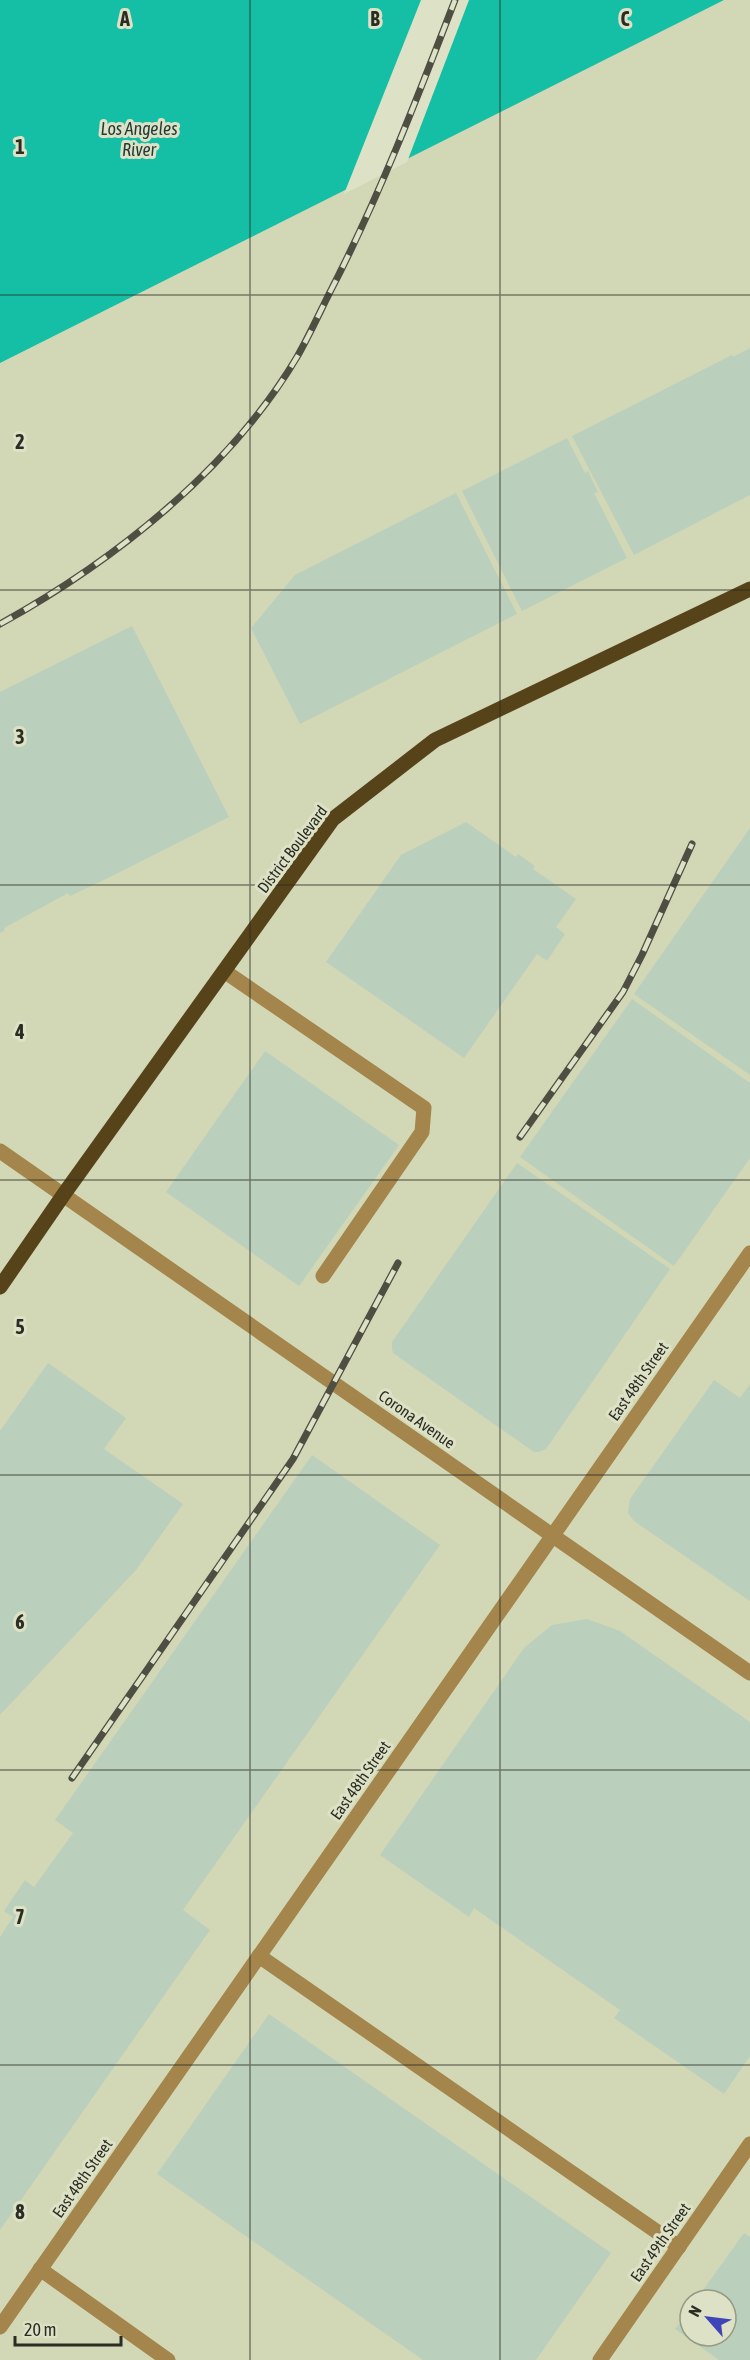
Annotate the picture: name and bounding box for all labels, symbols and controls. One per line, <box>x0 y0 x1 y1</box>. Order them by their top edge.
text: A <box>119 7 130 30</box>
text: B <box>370 7 380 30</box>
text: C <box>621 7 630 30</box>
water label: Los Angeles River <box>100 118 178 160</box>
text: 1 <box>15 135 25 158</box>
text: 2 <box>15 430 25 453</box>
text: 3 <box>15 725 25 748</box>
street label: District Boulevard <box>253 802 331 896</box>
text: 4 <box>14 1020 25 1043</box>
text: 5 <box>15 1315 25 1338</box>
street label: East 48th Street <box>604 1338 672 1424</box>
street label: Corona Avenue <box>376 1386 458 1452</box>
text: 6 <box>15 1610 25 1633</box>
street label: East 48th Street <box>326 1737 394 1823</box>
text: 7 <box>15 1905 25 1928</box>
street label: East 48th Street <box>48 2135 116 2221</box>
street label: East 49th Street <box>626 2199 694 2285</box>
text: 8 <box>15 2200 25 2223</box>
north arrow <box>678 2288 738 2348</box>
text: N <box>685 2303 705 2319</box>
scale bar <box>15 2309 122 2347</box>
text: 20 m <box>24 2319 56 2340</box>

